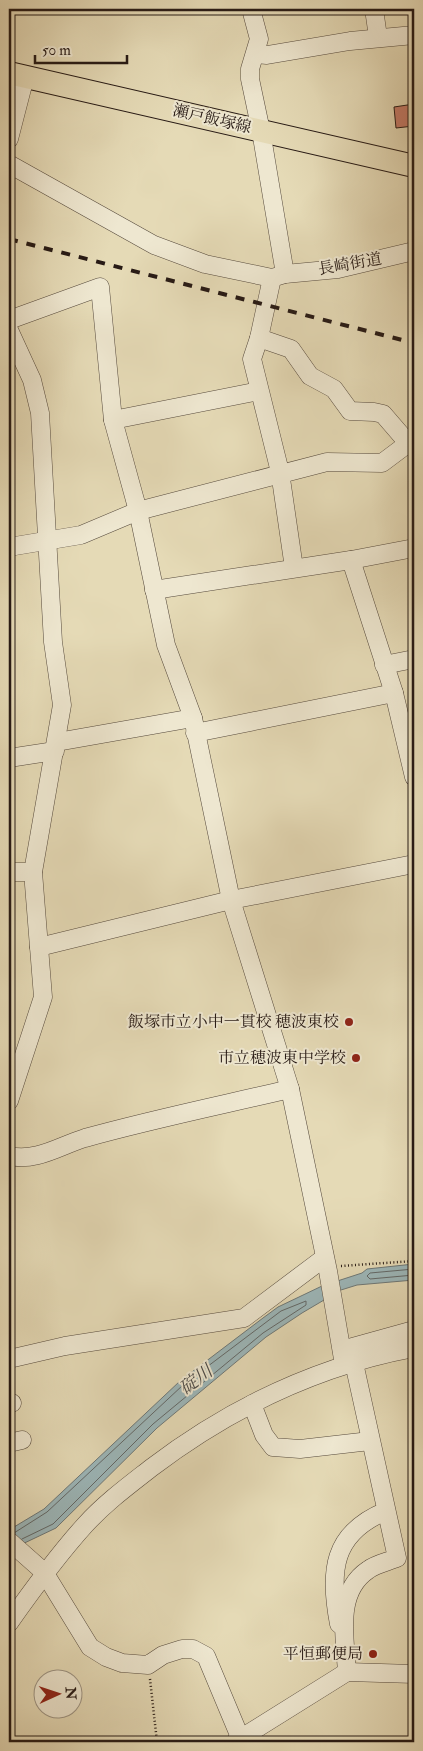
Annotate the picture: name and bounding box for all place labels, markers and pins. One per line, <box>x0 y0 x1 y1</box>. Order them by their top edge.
place label: 飯塚市立小中一貫校 穂波東校 <box>128 1012 339 1032</box>
marker: 飯塚市立小中一貫校 穂波東校 <box>343 1016 355 1028</box>
place label: 市立穂波東中学校 <box>218 1048 346 1068</box>
marker: 市立穂波東中学校 <box>350 1052 362 1064</box>
place label: 平恒郵便局 <box>283 1644 363 1664</box>
marker: 平恒郵便局 <box>367 1648 379 1660</box>

